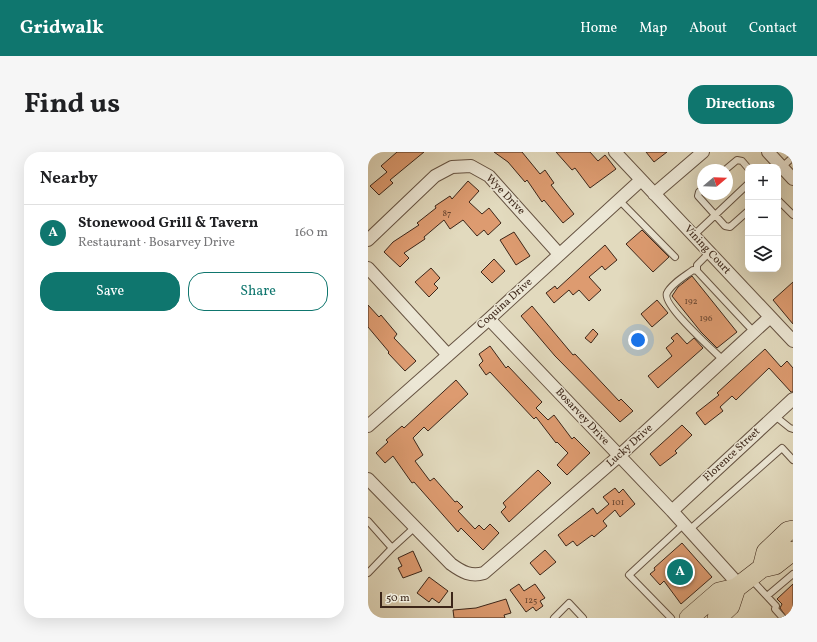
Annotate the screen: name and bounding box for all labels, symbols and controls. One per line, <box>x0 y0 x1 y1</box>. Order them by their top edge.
text: Gridwalk <box>20 15 104 41</box>
text: Home <box>580 19 617 38</box>
text: Map <box>639 19 667 38</box>
text: About <box>689 19 727 38</box>
text: Contact <box>749 19 797 38</box>
text: Find us <box>24 85 120 124</box>
button: Directions <box>688 85 793 124</box>
north arrow <box>697 164 733 200</box>
map controls <box>745 164 781 272</box>
button: + <box>745 164 781 200</box>
text: Nearby <box>40 167 98 190</box>
street label: Wye Drive <box>482 172 528 218</box>
button: − <box>745 200 781 236</box>
house number: 87 <box>443 207 451 220</box>
text: Stonewood Grill & Tavern <box>78 213 258 234</box>
street label: Vining Court <box>680 222 734 278</box>
text: A <box>48 224 58 242</box>
text: 160 m <box>294 224 328 242</box>
text: Restaurant · Bosarvey Drive <box>78 234 235 252</box>
button: layers <box>745 236 781 272</box>
button: Save <box>40 272 180 311</box>
button: Share <box>188 272 328 311</box>
street label: Coquina Drive <box>474 275 536 333</box>
house number: 192 <box>685 295 698 308</box>
house number: 196 <box>699 312 713 325</box>
your location <box>628 330 648 350</box>
street label: Bosarvey Drive <box>552 385 612 449</box>
street label: Lucky Drive <box>604 421 656 471</box>
street label: Florence Street <box>700 425 764 485</box>
house number: 101 <box>612 496 624 509</box>
pin: A <box>667 557 693 587</box>
scale bar <box>380 590 453 609</box>
text: 50 m <box>386 591 410 606</box>
house number: 125 <box>525 594 537 607</box>

